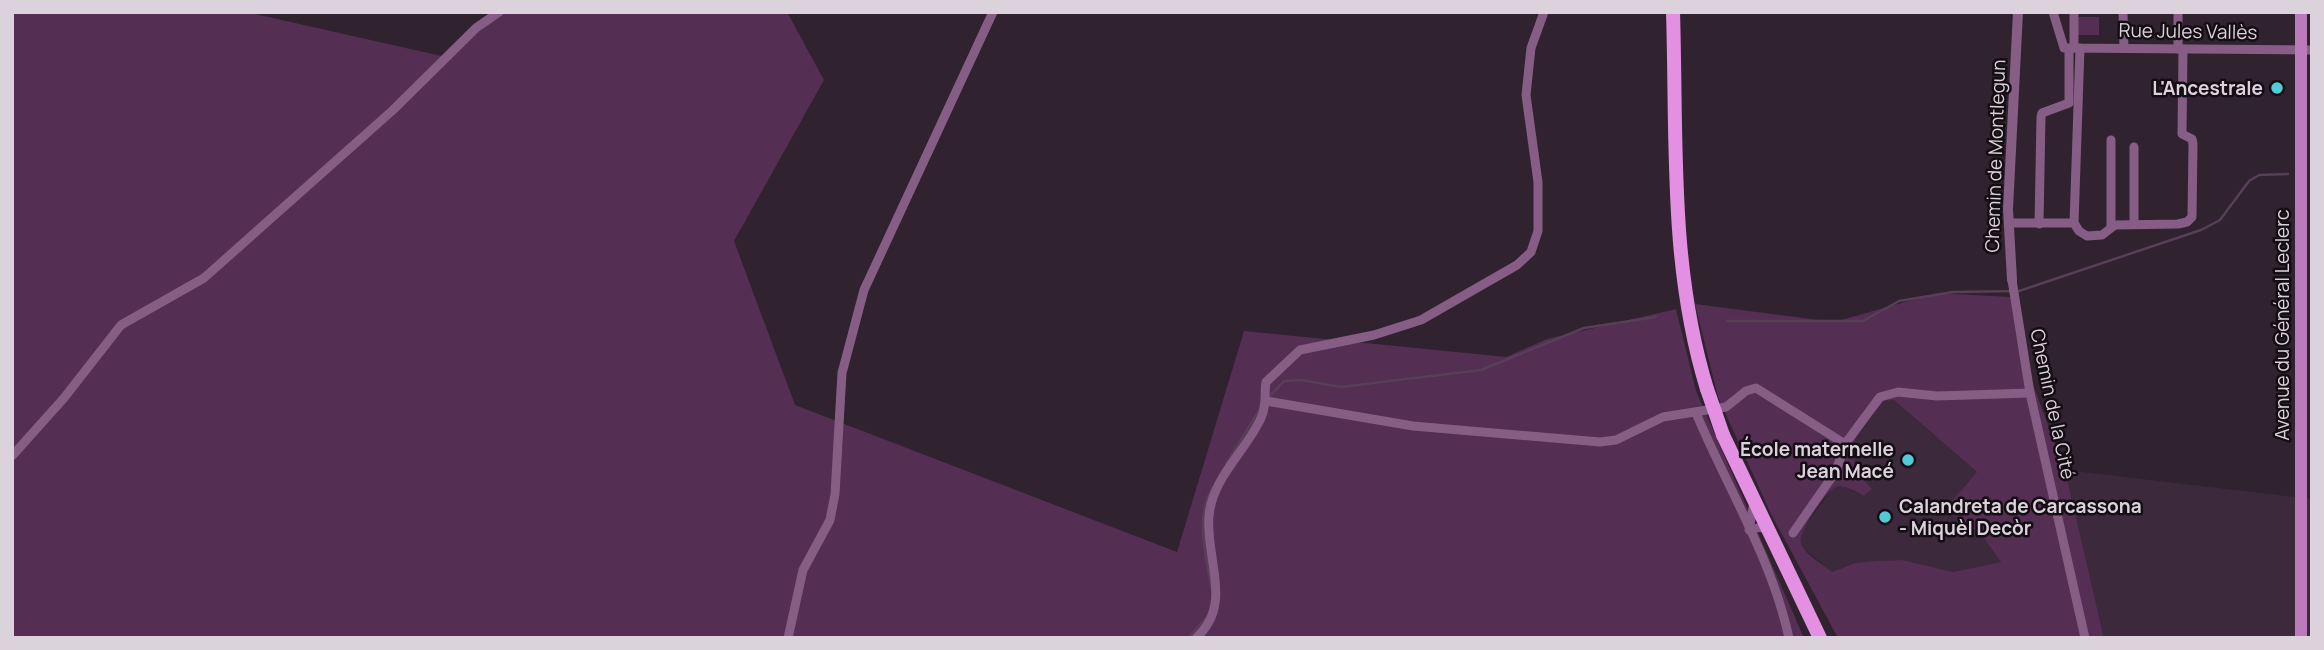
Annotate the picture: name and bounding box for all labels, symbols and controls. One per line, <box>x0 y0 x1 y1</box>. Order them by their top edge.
street label: Rue Jules Vallès <box>2118 17 2258 45</box>
street label: Chemin de Montlegun <box>1979 59 2011 253</box>
place label: L'Ancestrale <box>2152 75 2263 101</box>
marker: L'Ancestrale <box>2269 80 2285 96</box>
street label: Avenue du Général Leclerc <box>2269 210 2295 440</box>
street label: Chemin de la Cité <box>2024 326 2082 482</box>
place label: École maternelle Jean Macé <box>1740 436 1894 484</box>
marker: École maternelle Jean Macé <box>1900 452 1916 468</box>
place label: Calandreta de Carcassona - Miquèl Decòr <box>1899 493 2142 541</box>
marker: Calandreta de Carcassona - Miquèl Decòr <box>1877 509 1893 525</box>

